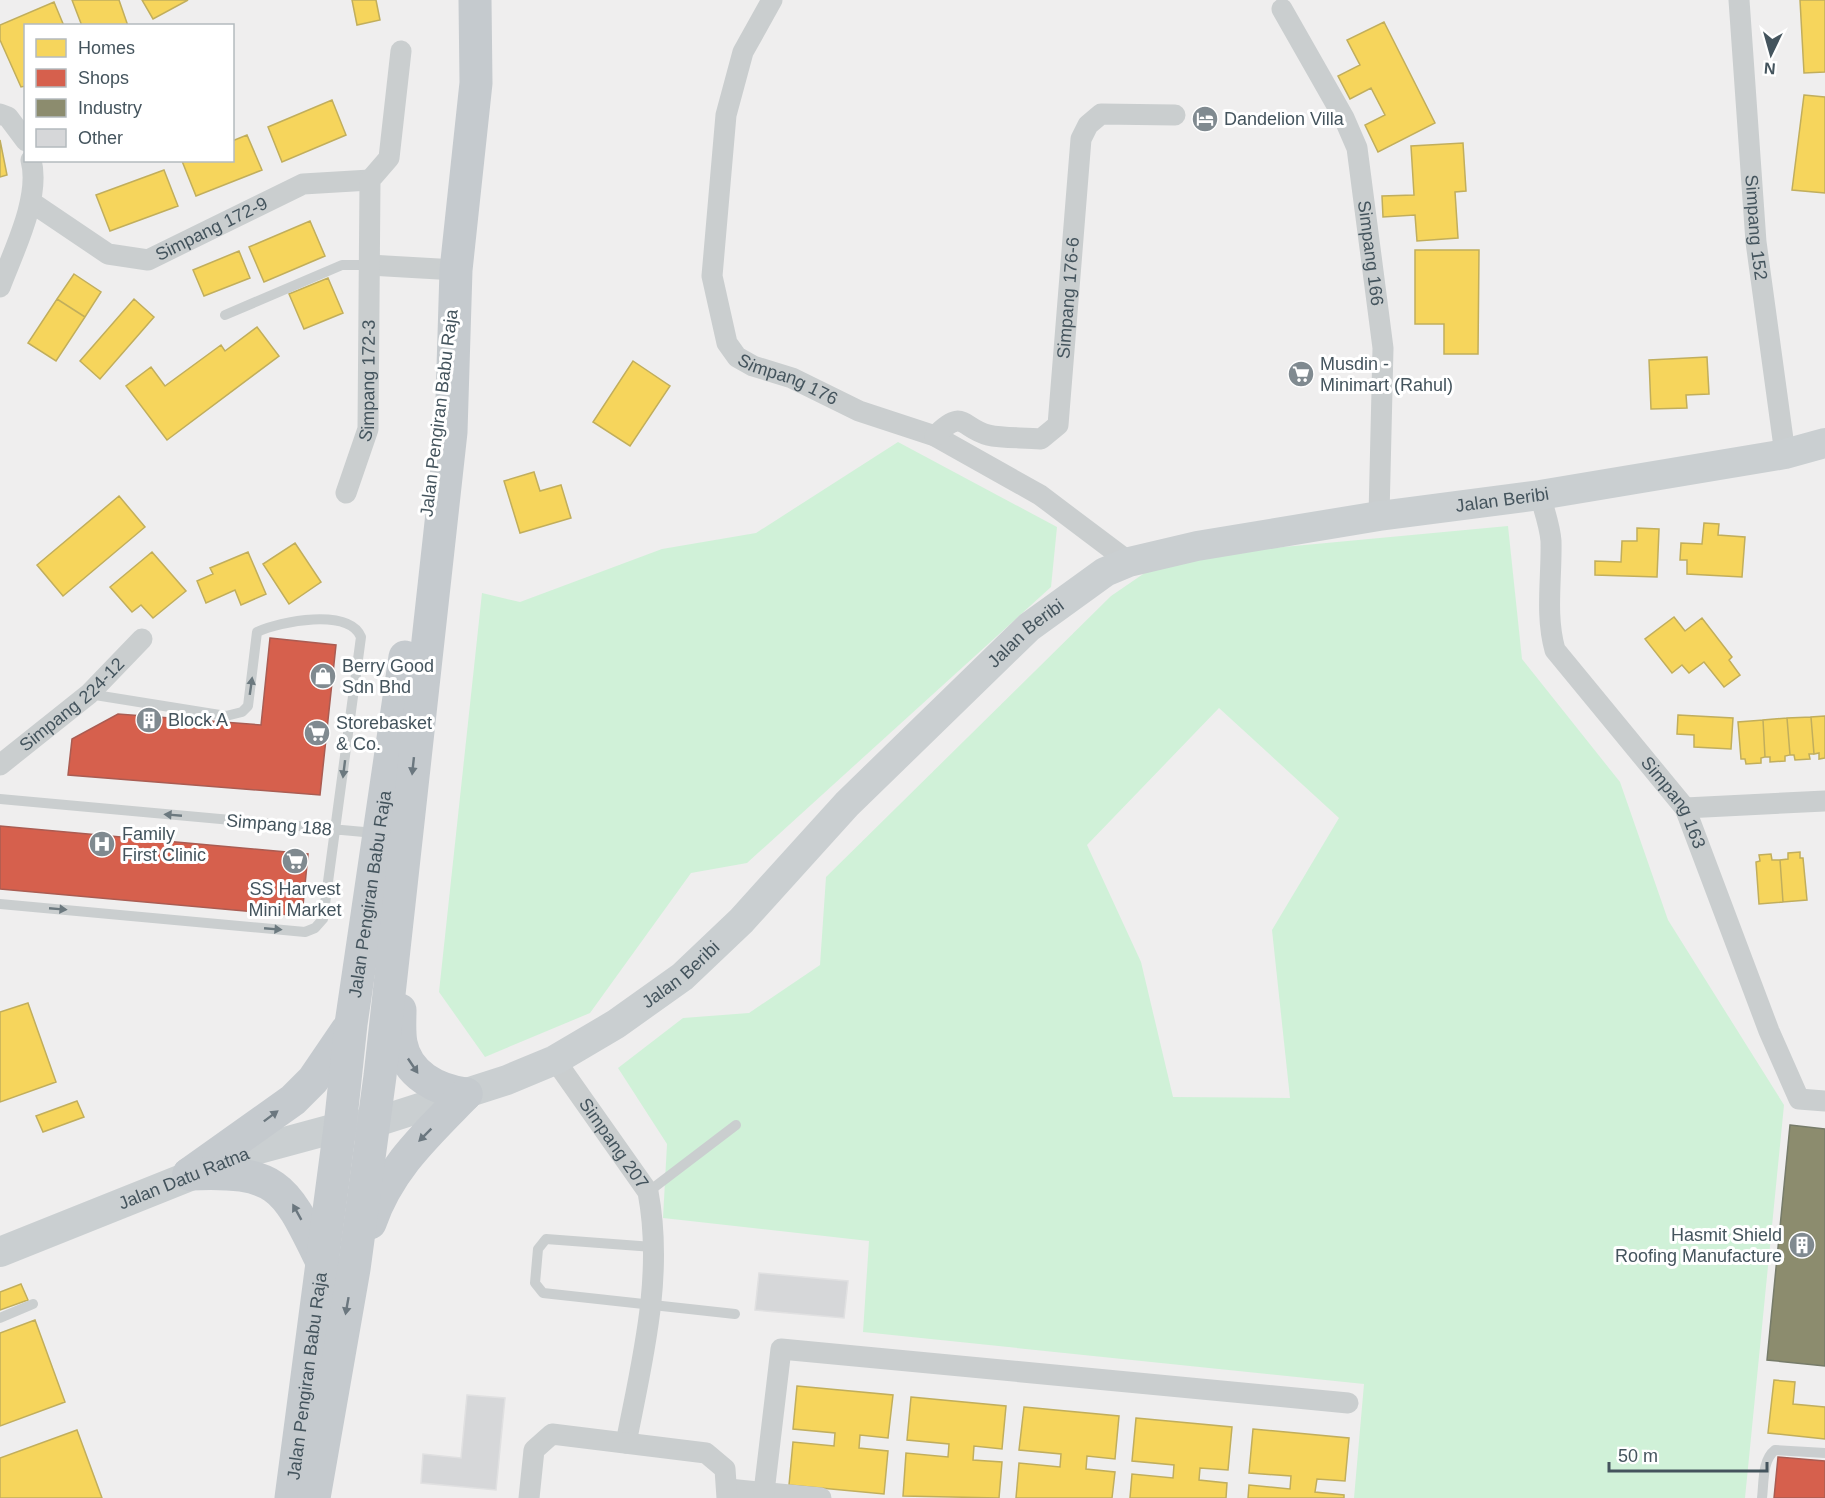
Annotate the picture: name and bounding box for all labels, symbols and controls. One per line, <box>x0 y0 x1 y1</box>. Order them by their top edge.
legend <box>24 24 234 162</box>
north arrow <box>1741 24 1801 84</box>
text: Homes <box>78 38 135 58</box>
text: N <box>1763 59 1776 77</box>
text: Shops <box>78 68 129 88</box>
text: Industry <box>78 98 142 118</box>
hotel icon: Dandelion Villa <box>1190 104 1220 134</box>
place label: Dandelion Villa <box>1224 109 1345 129</box>
text: Other <box>78 128 123 148</box>
street label: Simpang 152 <box>1741 174 1771 281</box>
street label: Simpang 172-9 <box>152 193 271 265</box>
street label: Simpang 166 <box>1354 199 1387 307</box>
street label: Simpang 176-6 <box>1053 236 1083 360</box>
street label: Jalan Pengiran Babu Raja <box>416 307 462 518</box>
street label: Simpang 172-3 <box>354 320 379 444</box>
street label: Simpang 176 <box>734 350 841 409</box>
place label: Musdin - Minimart (Rahul) <box>1320 354 1453 395</box>
supermarket icon: Musdin - Minimart (Rahul) <box>1286 359 1316 389</box>
street label: Jalan Beribi <box>1454 484 1550 516</box>
street label: Jalan Beribi <box>984 595 1068 672</box>
street label: Simpang 224-12 <box>16 654 128 755</box>
place label: Berry Good Sdn Bhd <box>342 656 434 697</box>
shop icon: Berry Good Sdn Bhd <box>308 661 338 691</box>
one-way arrow <box>246 676 255 695</box>
building icon: Block A <box>134 705 164 735</box>
place label: Block A <box>168 710 228 730</box>
place label: Storebasket & Co. <box>336 713 432 754</box>
supermarket icon: Storebasket & Co. <box>302 718 332 748</box>
street label: Simpang 163 <box>1637 753 1709 851</box>
one-way arrow <box>409 757 418 776</box>
one-way arrow <box>339 760 349 779</box>
street label: Jalan Pengiran Babu Raja <box>345 788 395 999</box>
one-way arrow <box>164 810 183 820</box>
street label: Simpang 188 <box>225 810 333 840</box>
place label: Family First Clinic <box>122 824 206 865</box>
hospital icon: Family First Clinic <box>87 829 117 859</box>
supermarket icon: SS Harvest Mini Market <box>280 846 310 876</box>
place label: SS Harvest Mini Market <box>248 879 342 920</box>
one-way arrow <box>49 904 68 914</box>
one-way arrow <box>264 924 283 934</box>
street label: Jalan Beribi <box>638 937 723 1012</box>
one-way arrow <box>407 1058 418 1074</box>
street label: Simpang 207 <box>575 1094 652 1193</box>
one-way arrow <box>263 1110 279 1123</box>
one-way arrow <box>419 1128 433 1142</box>
street label: Jalan Datu Ratna <box>116 1143 253 1214</box>
one-way arrow <box>292 1203 302 1220</box>
place label: Hasmit Shield Roofing Manufacture <box>1615 1225 1782 1266</box>
building icon: Hasmit Shield Roofing Manufacture <box>1787 1230 1817 1260</box>
street label: Jalan Pengiran Babu Raja <box>283 1270 331 1481</box>
one-way arrow <box>342 1297 351 1316</box>
scale bar <box>1609 1435 1766 1473</box>
text: 50 m <box>1618 1446 1658 1466</box>

